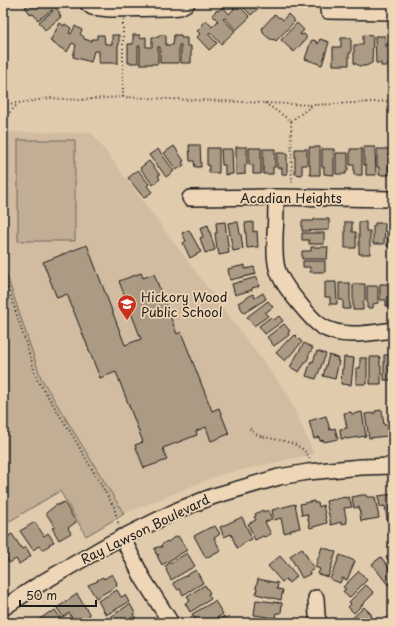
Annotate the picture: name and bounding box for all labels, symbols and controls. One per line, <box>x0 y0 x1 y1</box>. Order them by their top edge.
street label: Acadian Heights <box>240 188 342 207</box>
place label: Hickory Wood Public School <box>141 287 227 321</box>
school or university icon: Hickory Wood Public School <box>116 293 138 321</box>
street label: Ray Lawson Boulevard <box>77 489 213 568</box>
scale bar <box>20 582 96 608</box>
text: 50 m <box>26 586 57 604</box>

